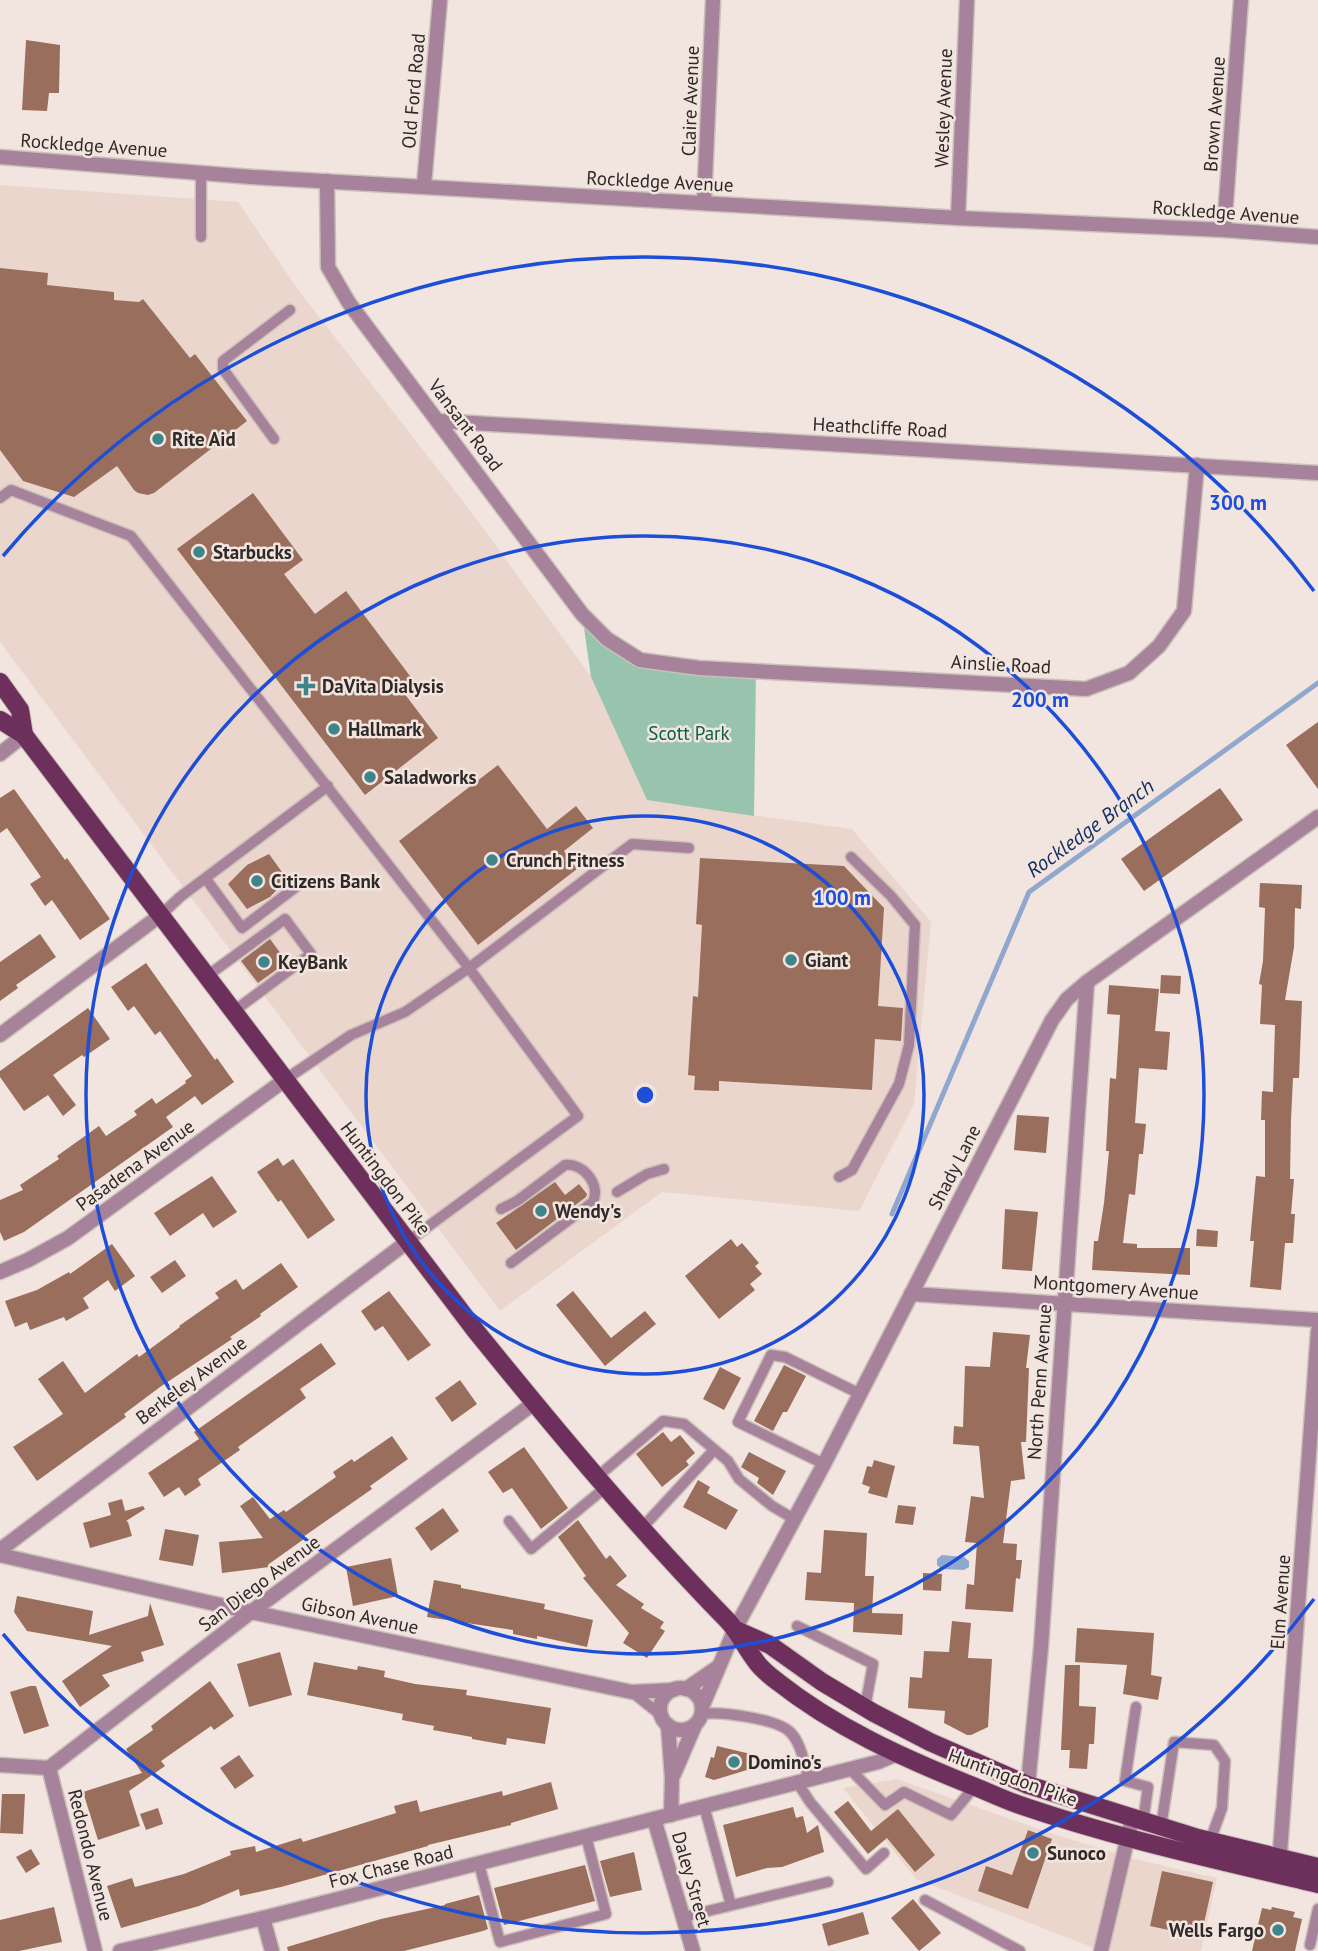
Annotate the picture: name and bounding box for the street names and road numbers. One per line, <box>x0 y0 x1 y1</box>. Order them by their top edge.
street label: Old Ford Road <box>396 32 430 150</box>
street label: Claire Avenue <box>676 45 704 157</box>
street label: Wesley Avenue <box>929 48 957 168</box>
street label: Brown Avenue <box>1198 55 1230 173</box>
street label: Rockledge Avenue <box>20 128 168 162</box>
street label: Rockledge Avenue <box>586 165 734 197</box>
street label: Rockledge Avenue <box>1152 195 1300 229</box>
street label: Vansant Road <box>423 373 508 476</box>
street label: Heathcliffe Road <box>812 411 948 443</box>
street label: Ainslie Road <box>950 649 1052 679</box>
street label: Pasadena Avenue <box>71 1114 199 1216</box>
street label: Huntingdon Pike <box>336 1117 436 1239</box>
street label: Shady Lane <box>922 1120 986 1214</box>
street label: Montgomery Avenue <box>1032 1269 1200 1305</box>
street label: North Penn Avenue <box>1022 1303 1056 1461</box>
street label: Berkeley Avenue <box>131 1331 251 1429</box>
street label: San Diego Avenue <box>193 1529 325 1637</box>
street label: Elm Avenue <box>1265 1554 1295 1650</box>
street label: Gibson Avenue <box>299 1591 421 1639</box>
street label: Huntingdon Pike <box>945 1743 1081 1811</box>
street label: Redondo Avenue <box>63 1787 119 1923</box>
street label: Daley Street <box>667 1828 717 1930</box>
street label: Fox Chase Road <box>326 1839 456 1893</box>

